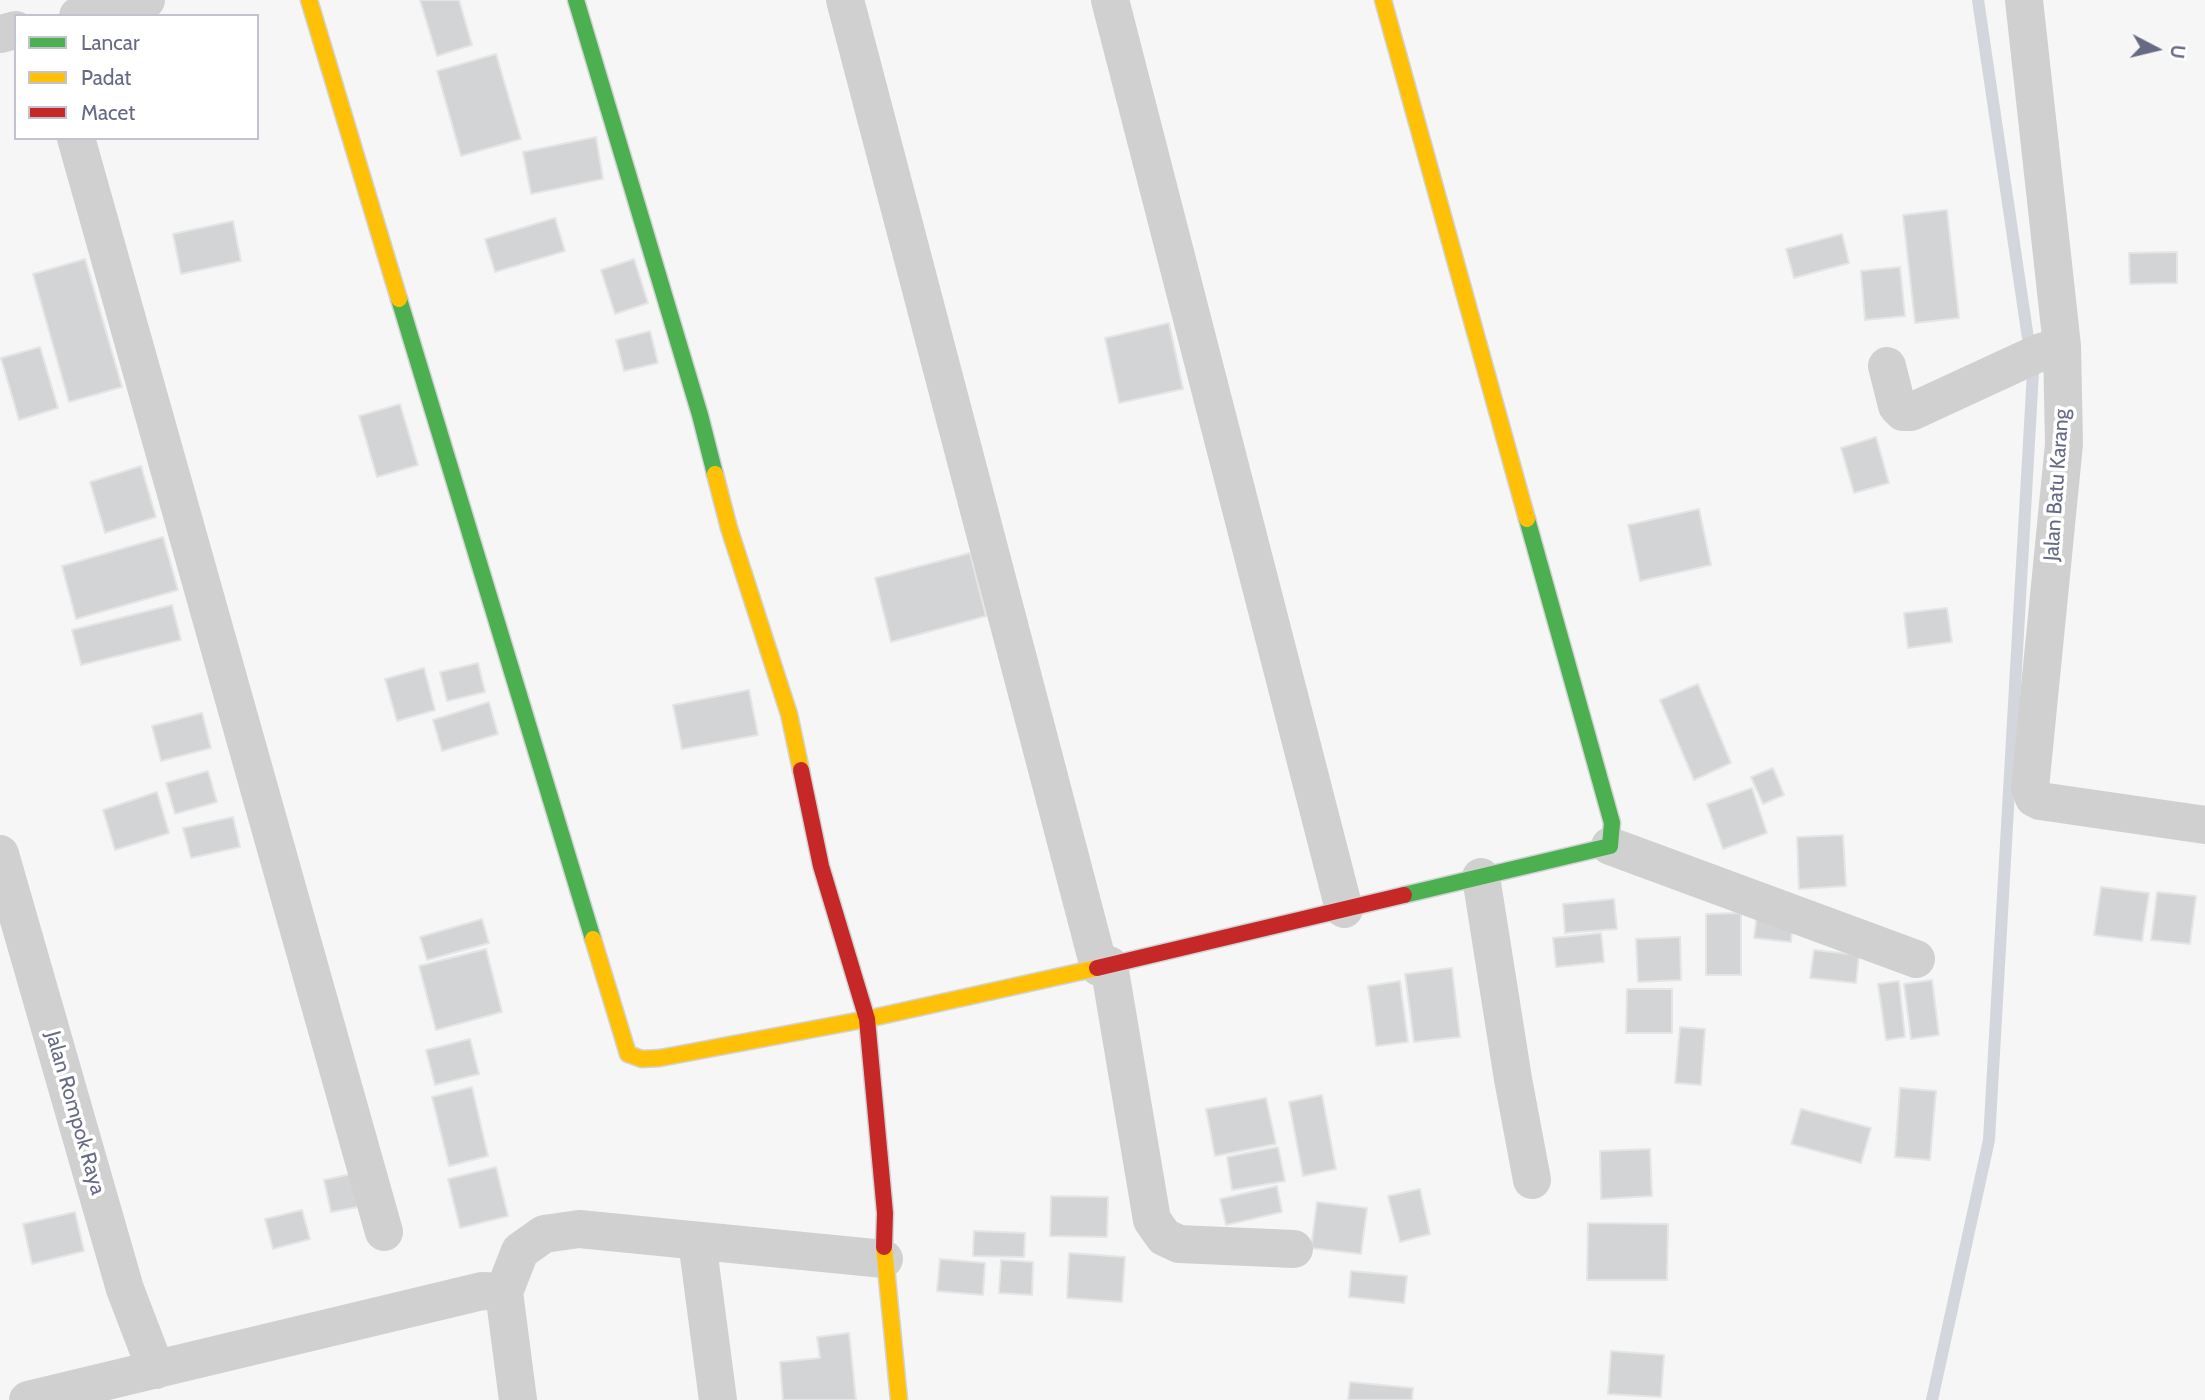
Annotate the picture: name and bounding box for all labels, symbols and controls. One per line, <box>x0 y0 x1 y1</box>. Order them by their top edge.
legend <box>14 14 259 140</box>
north arrow <box>2121 14 2191 84</box>
text: Lancar <box>81 30 140 55</box>
text: U <box>2165 43 2190 60</box>
text: Padat <box>81 65 131 90</box>
text: Macet <box>81 100 135 125</box>
street label: Jalan Batu Karang <box>2039 408 2075 562</box>
street label: Jalan Rompok Raya <box>40 1028 110 1198</box>

